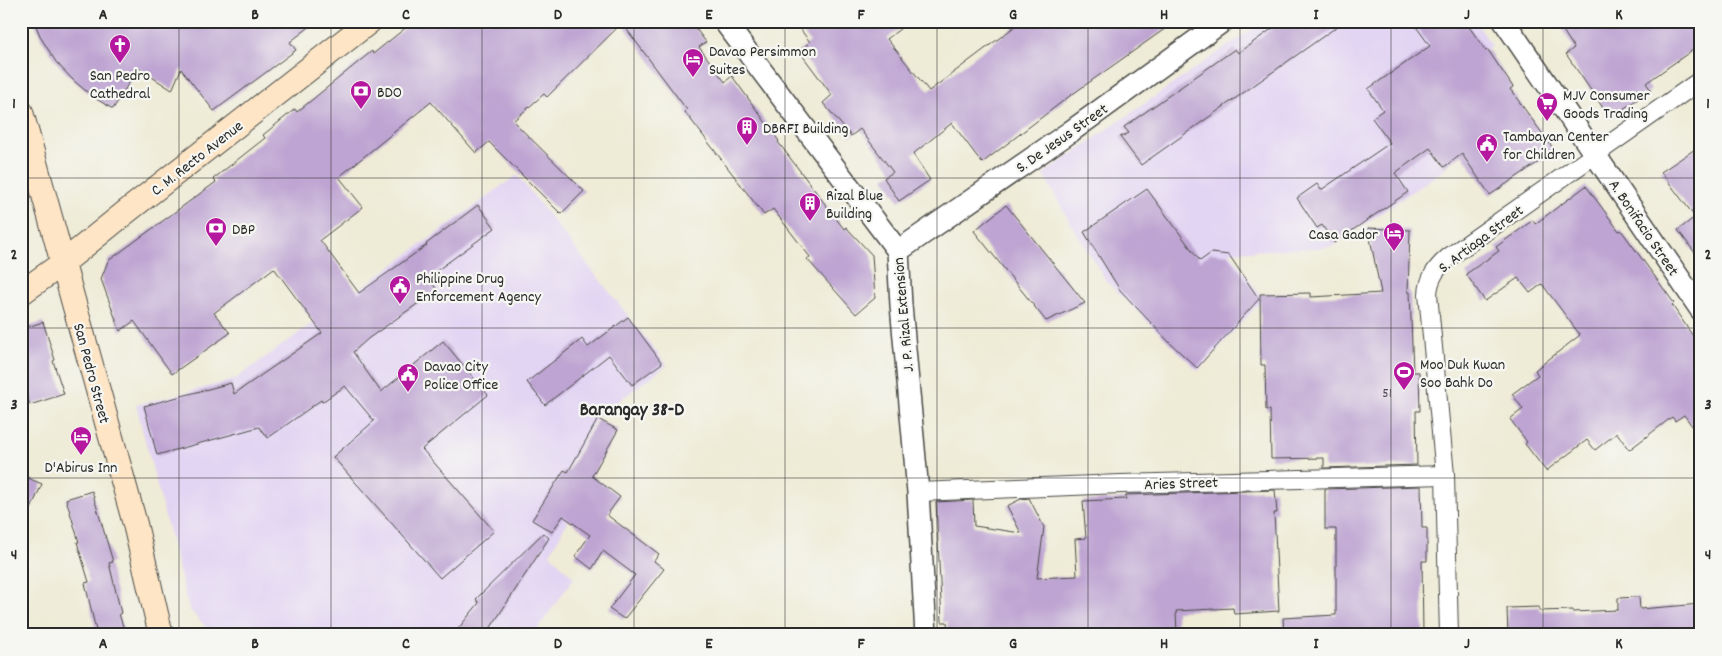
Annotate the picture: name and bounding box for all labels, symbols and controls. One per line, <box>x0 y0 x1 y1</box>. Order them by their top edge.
text: A <box>99 4 108 27</box>
text: B <box>251 4 259 27</box>
text: C <box>402 4 410 27</box>
text: D <box>554 4 563 27</box>
text: E <box>705 4 713 27</box>
text: F <box>857 4 865 27</box>
text: G <box>1009 4 1017 27</box>
text: H <box>1160 4 1168 27</box>
text: I <box>1314 4 1320 27</box>
text: J <box>1464 4 1470 27</box>
text: K <box>1615 4 1623 27</box>
church icon: San Pedro Cathedral <box>108 33 132 64</box>
place label: Davao Persimmon Suites <box>709 41 816 82</box>
hotel icon: Davao Persimmon Suites <box>681 47 705 78</box>
place label: San Pedro Cathedral <box>90 65 150 106</box>
bank icon: BDO <box>349 79 373 110</box>
place label: BDO <box>377 82 402 105</box>
place label: MJV Consumer Goods Trading <box>1563 85 1650 126</box>
supermarket icon: MJV Consumer Goods Trading <box>1535 91 1559 122</box>
text: 1 <box>12 93 16 116</box>
text: 1 <box>1706 93 1710 116</box>
street label: S. De Jesus Street <box>1012 99 1113 179</box>
building icon: DBRFI Building <box>735 115 759 146</box>
street label: C. M. Recto Avenue <box>146 116 249 202</box>
place label: DBRFI Building <box>763 118 848 141</box>
place label: Tambayan Center for Children <box>1503 126 1609 167</box>
public building icon: Tambayan Center for Children <box>1475 132 1499 163</box>
street label: A. Bonifacio Street <box>1602 175 1684 281</box>
place label: Rizal Blue Building <box>826 185 883 226</box>
building icon: Rizal Blue Building <box>798 191 822 222</box>
street label: S. Artiaga Street <box>1434 200 1529 280</box>
bank icon: DBP <box>204 216 228 247</box>
place label: DBP <box>232 219 255 242</box>
hotel icon: Casa Gador <box>1382 221 1406 252</box>
place label: Casa Gador <box>1309 224 1378 247</box>
text: 2 <box>11 244 18 267</box>
text: 2 <box>1705 244 1712 267</box>
street label: J. P. Rizal Extension <box>888 256 921 373</box>
place label: Philippine Drug Enforcement Agency <box>416 268 541 309</box>
public building icon: Philippine Drug Enforcement Agency <box>388 274 412 305</box>
street label: San Pedro Street <box>66 321 115 426</box>
place label: Moo Duk Kwan Soo Bahk Do <box>1420 354 1505 395</box>
place label: Davao City Police Office <box>424 356 498 397</box>
sports icon: Moo Duk Kwan Soo Bahk Do <box>1392 360 1416 391</box>
public building icon: Davao City Police Office <box>396 362 420 393</box>
house number: 51 <box>1382 384 1392 404</box>
text: 3 <box>10 394 18 417</box>
text: 3 <box>1704 394 1712 417</box>
district label: Barangay 38-D <box>580 398 684 425</box>
hotel icon: D'Abirus Inn <box>69 425 93 456</box>
place label: D'Abirus Inn <box>45 457 117 480</box>
street label: Aries Street <box>1144 472 1219 497</box>
text: 4 <box>11 544 17 567</box>
text: 4 <box>1705 544 1711 567</box>
text: A <box>99 633 108 656</box>
text: B <box>251 633 259 656</box>
text: C <box>402 633 410 656</box>
text: D <box>554 633 563 656</box>
text: E <box>705 633 713 656</box>
text: F <box>857 633 865 656</box>
text: G <box>1009 633 1017 656</box>
text: H <box>1160 633 1168 656</box>
text: I <box>1314 633 1320 656</box>
text: J <box>1464 633 1470 656</box>
text: K <box>1615 633 1623 656</box>

